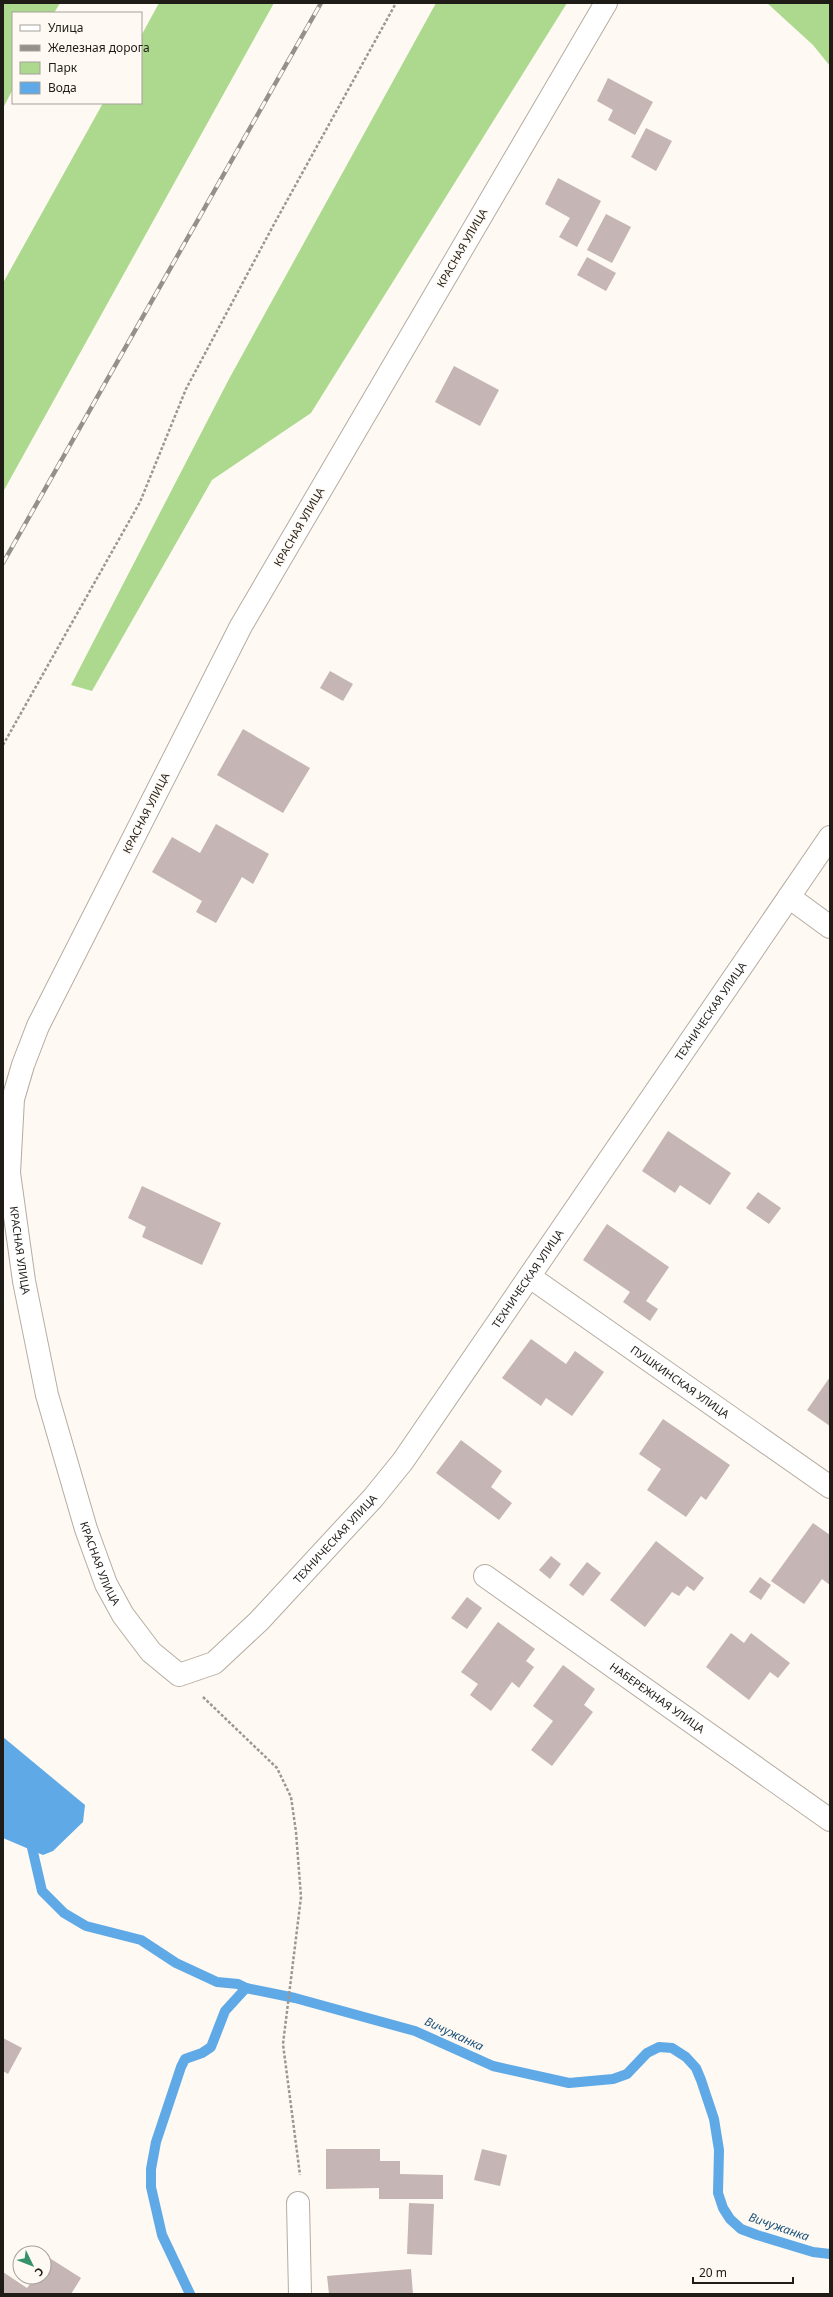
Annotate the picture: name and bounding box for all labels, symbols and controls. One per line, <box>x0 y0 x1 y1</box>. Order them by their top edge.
legend <box>12 12 142 104</box>
text: Улица <box>48 19 83 36</box>
text: Железная дорога <box>48 39 150 56</box>
text: Парк <box>48 59 78 76</box>
text: Вода <box>48 79 77 96</box>
street label: КРАСНАЯ УЛИЦА <box>433 205 491 290</box>
street label: КРАСНАЯ УЛИЦА <box>270 484 328 569</box>
street label: КРАСНАЯ УЛИЦА <box>119 769 173 856</box>
street label: ТЕХНИЧЕСКАЯ УЛИЦА <box>671 958 750 1063</box>
street label: КРАСНАЯ УЛИЦА <box>7 1205 35 1297</box>
street label: ТЕХНИЧЕСКАЯ УЛИЦА <box>488 1225 567 1331</box>
street label: ПУШКИНСКАЯ УЛИЦА <box>628 1342 733 1422</box>
street label: ТЕХНИЧЕСКАЯ УЛИЦА <box>290 1490 381 1586</box>
street label: КРАСНАЯ УЛИЦА <box>77 1520 125 1608</box>
street label: НАБЕРЕЖНАЯ УЛИЦА <box>607 1659 709 1737</box>
water label: Вичужанка <box>422 2013 487 2055</box>
water label: Вичужанка <box>747 2208 812 2245</box>
north arrow <box>12 2245 52 2285</box>
scale bar <box>693 2259 793 2285</box>
text: С <box>32 2264 48 2280</box>
text: 20 m <box>699 2264 727 2281</box>

